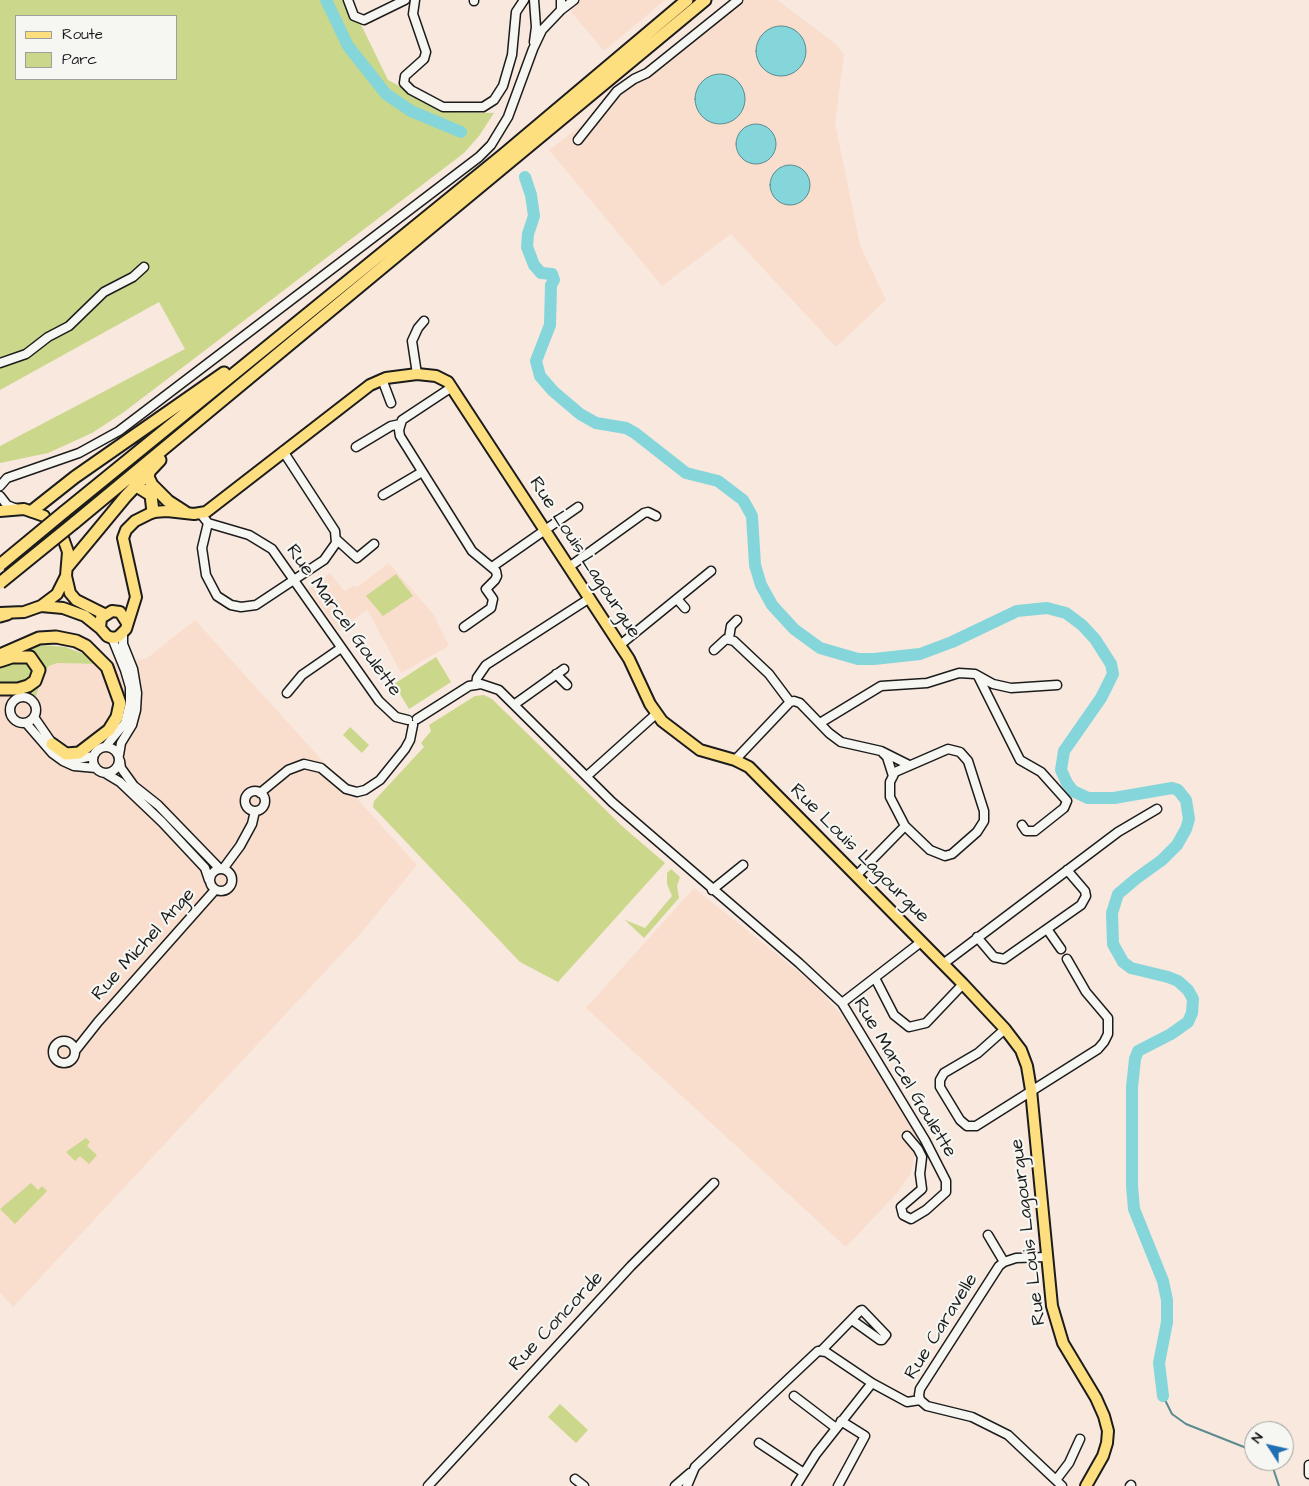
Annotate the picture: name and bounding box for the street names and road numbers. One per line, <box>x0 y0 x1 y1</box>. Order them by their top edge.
street label: Rue Louis Lagourgue <box>523 473 645 643</box>
street label: Rue Marcel Goulette <box>280 541 406 701</box>
street label: Rue Louis Lagourgue <box>785 780 933 928</box>
street label: Rue Michel Ange <box>87 884 201 1006</box>
street label: Rue Marcel Goulette <box>847 994 961 1162</box>
street label: Rue Louis Lagourgue <box>1006 1137 1052 1327</box>
street label: Rue Concorde <box>505 1267 609 1377</box>
street label: Rue Caravelle <box>900 1270 984 1384</box>

